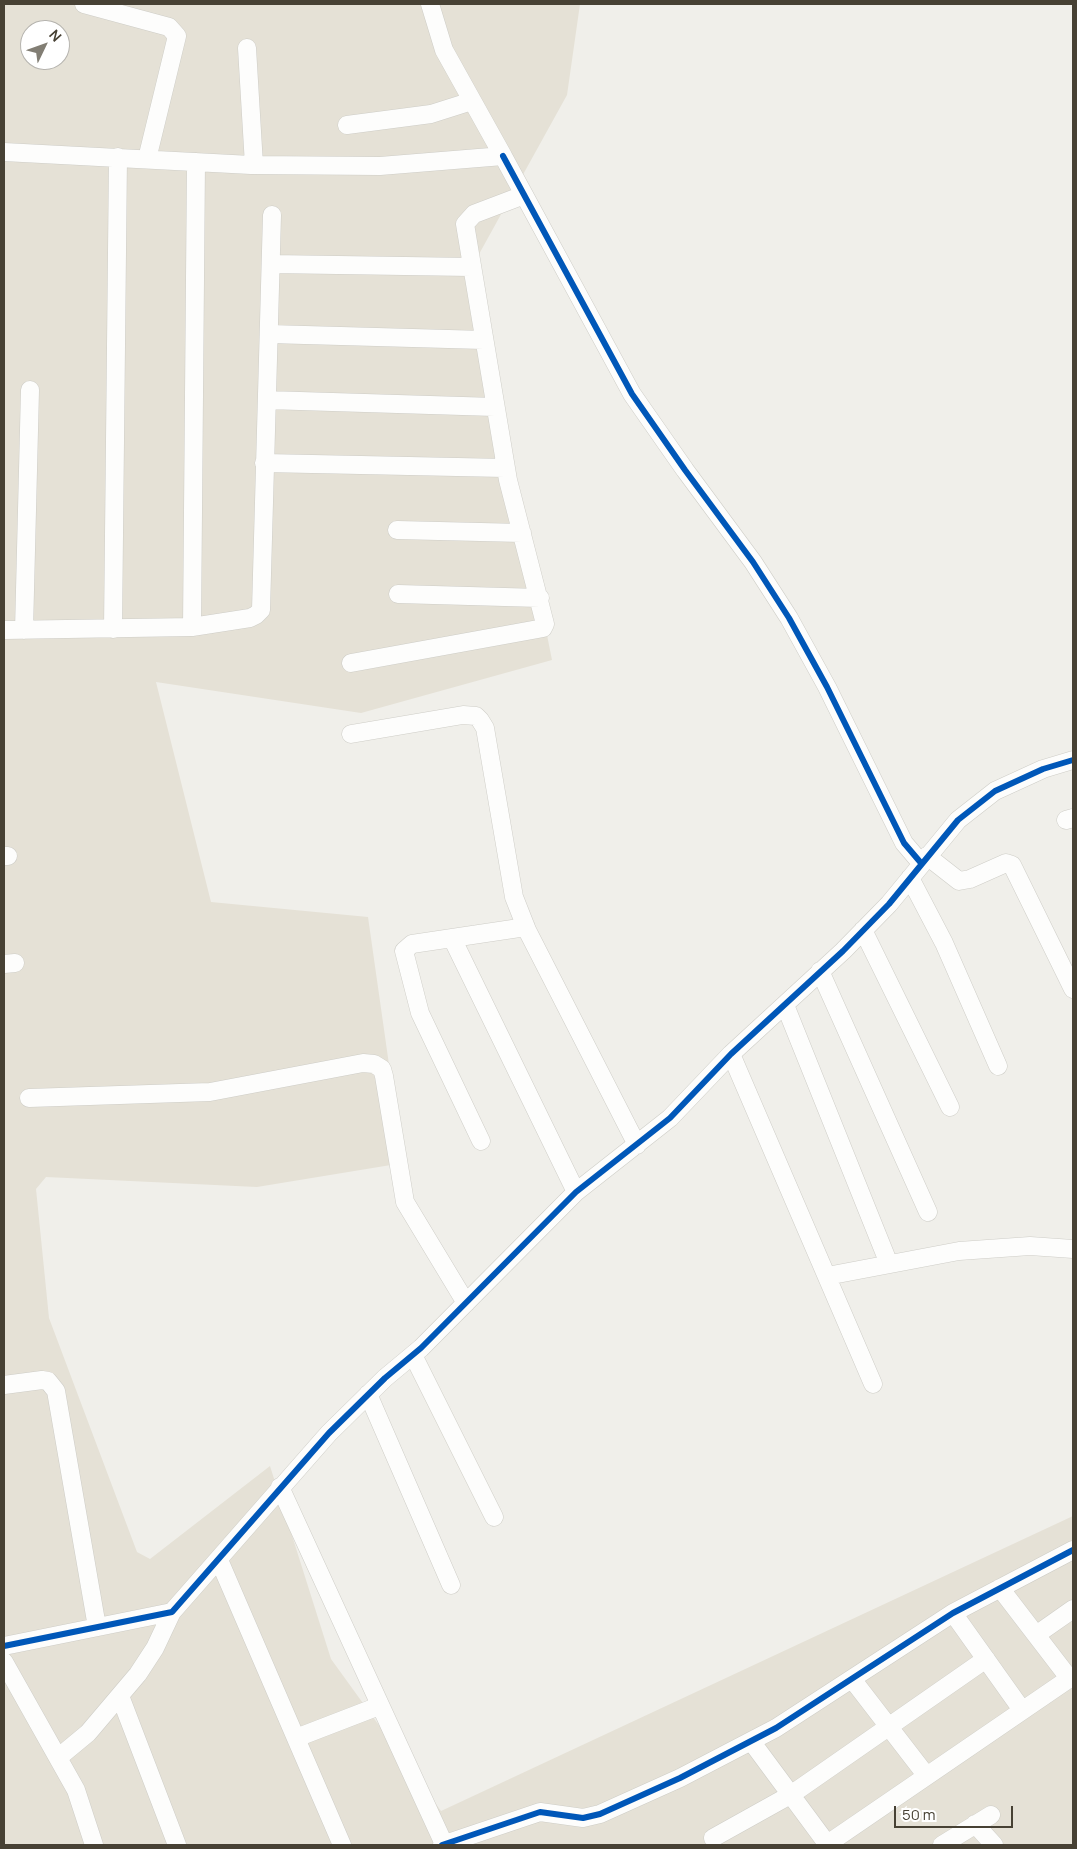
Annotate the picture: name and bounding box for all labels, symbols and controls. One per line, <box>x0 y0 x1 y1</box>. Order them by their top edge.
north arrow <box>20 20 70 70</box>
text: N <box>45 25 66 45</box>
scale bar <box>897 1796 1016 1828</box>
text: 50 m <box>902 1804 936 1825</box>

